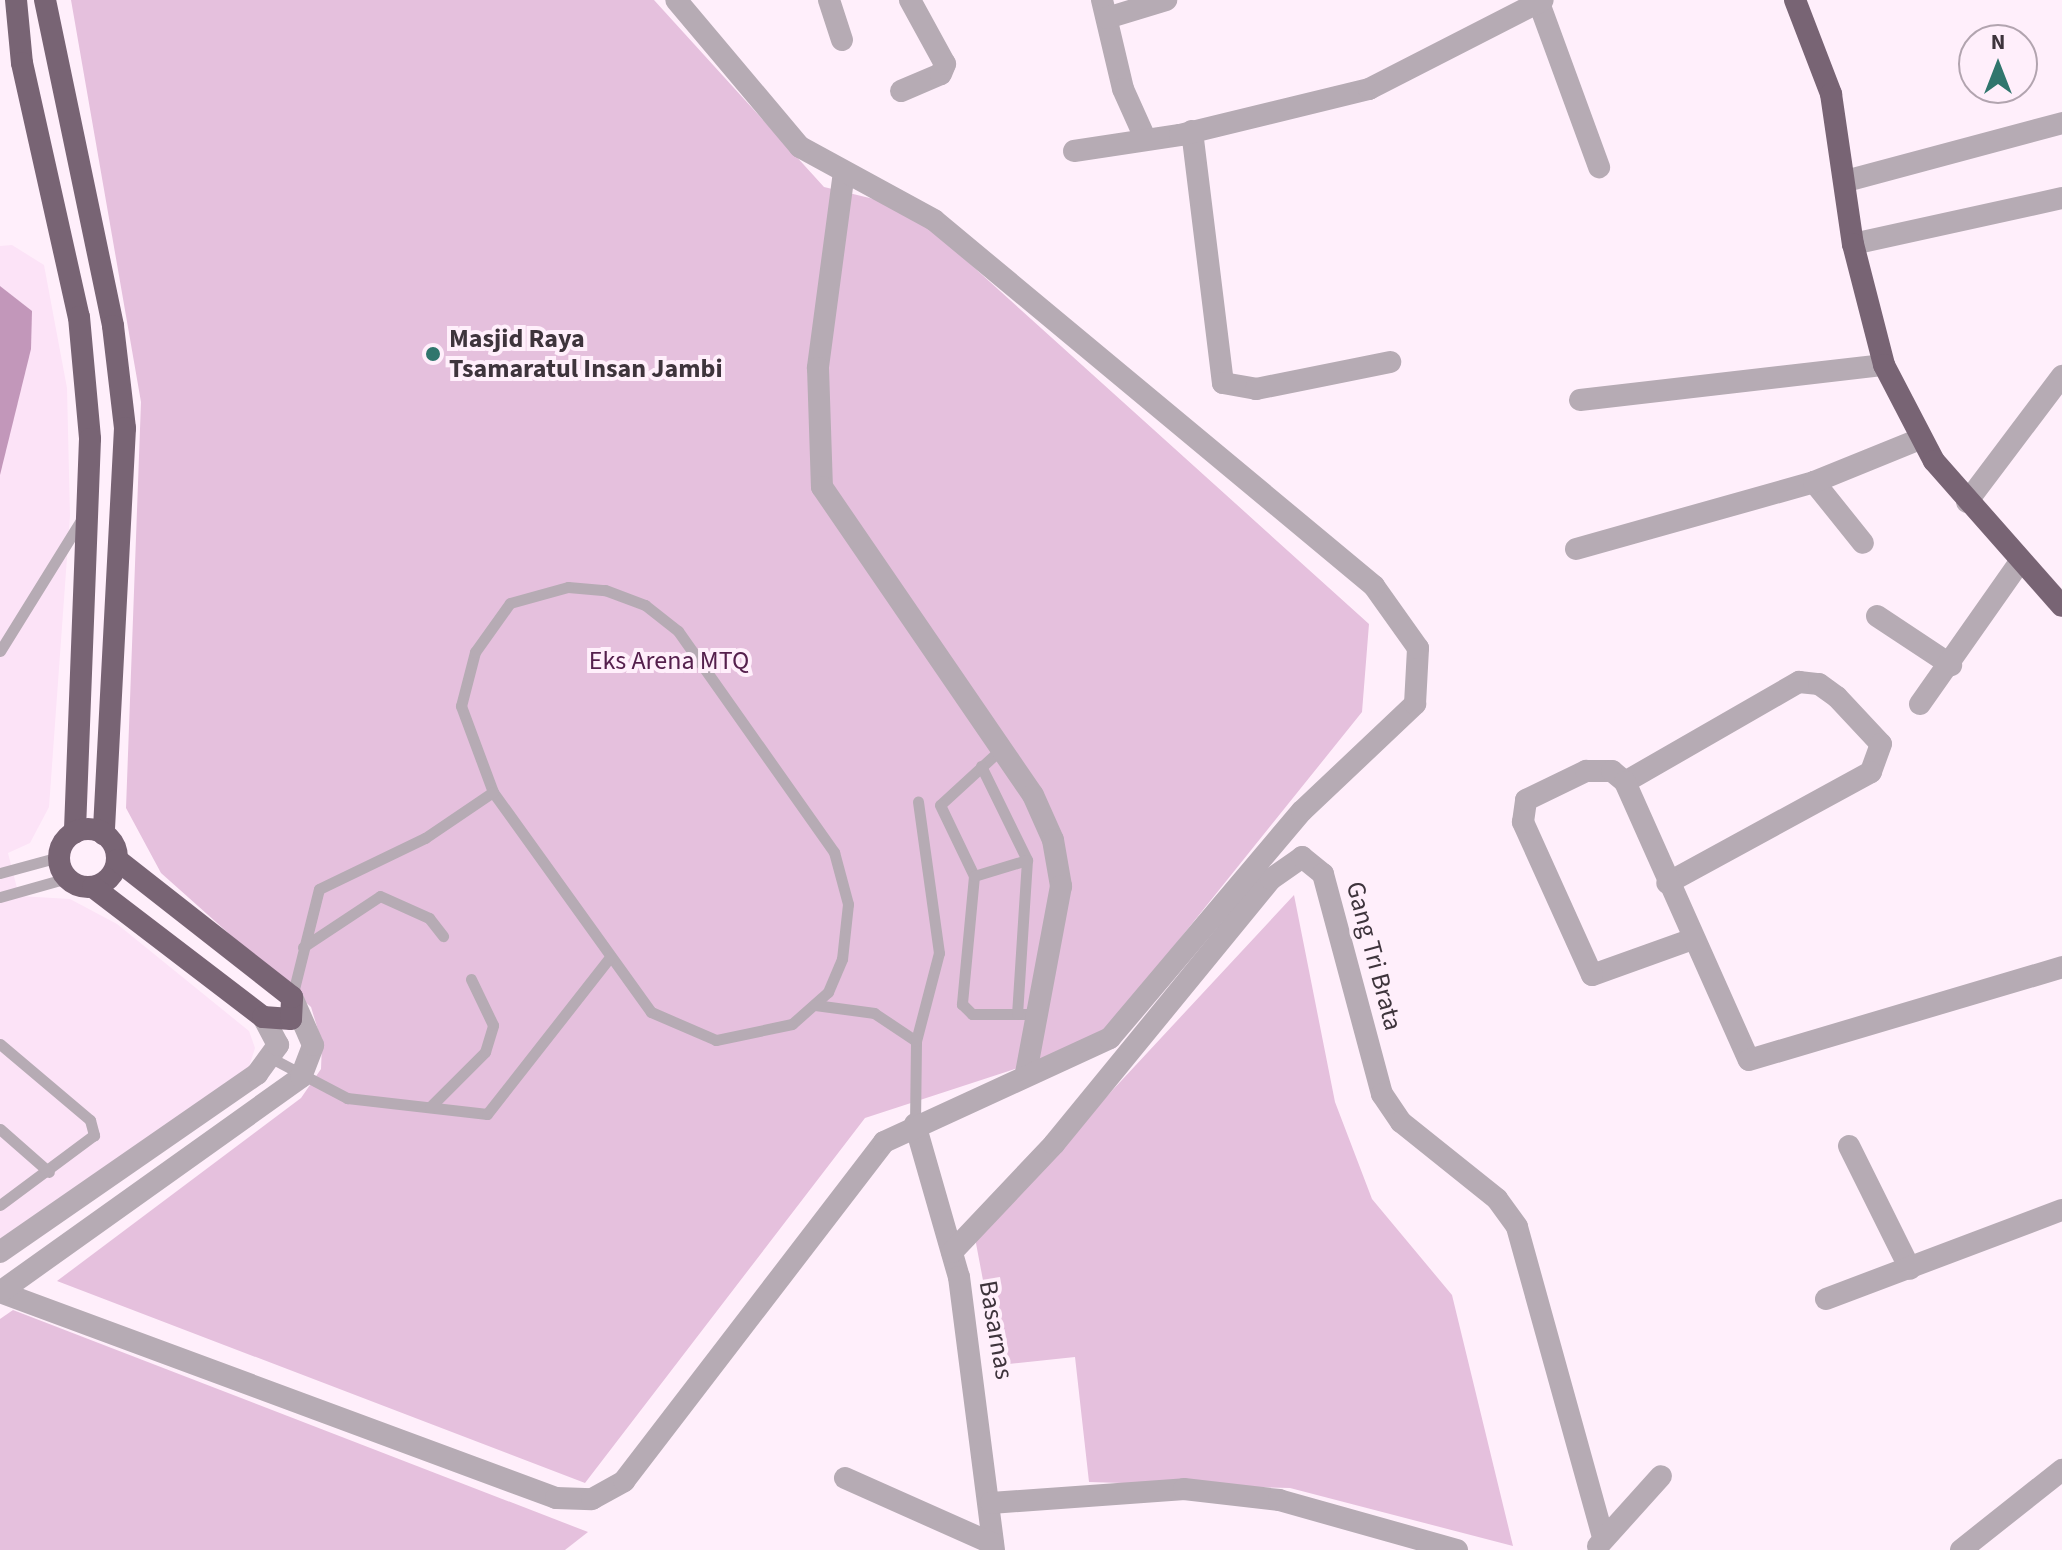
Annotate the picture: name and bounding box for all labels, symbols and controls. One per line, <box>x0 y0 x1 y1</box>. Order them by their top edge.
north arrow <box>1958 24 2038 104</box>
text: N <box>1991 26 2005 58</box>
place label: Masjid Raya Tsamaratul Insan Jambi <box>449 323 723 384</box>
marker: Masjid Raya Tsamaratul Insan Jambi <box>424 345 442 363</box>
park label: Eks Arena MTQ <box>589 645 749 677</box>
street label: Gang Tri Brata <box>1339 878 1409 1034</box>
street label: Basarnas <box>972 1278 1020 1382</box>

